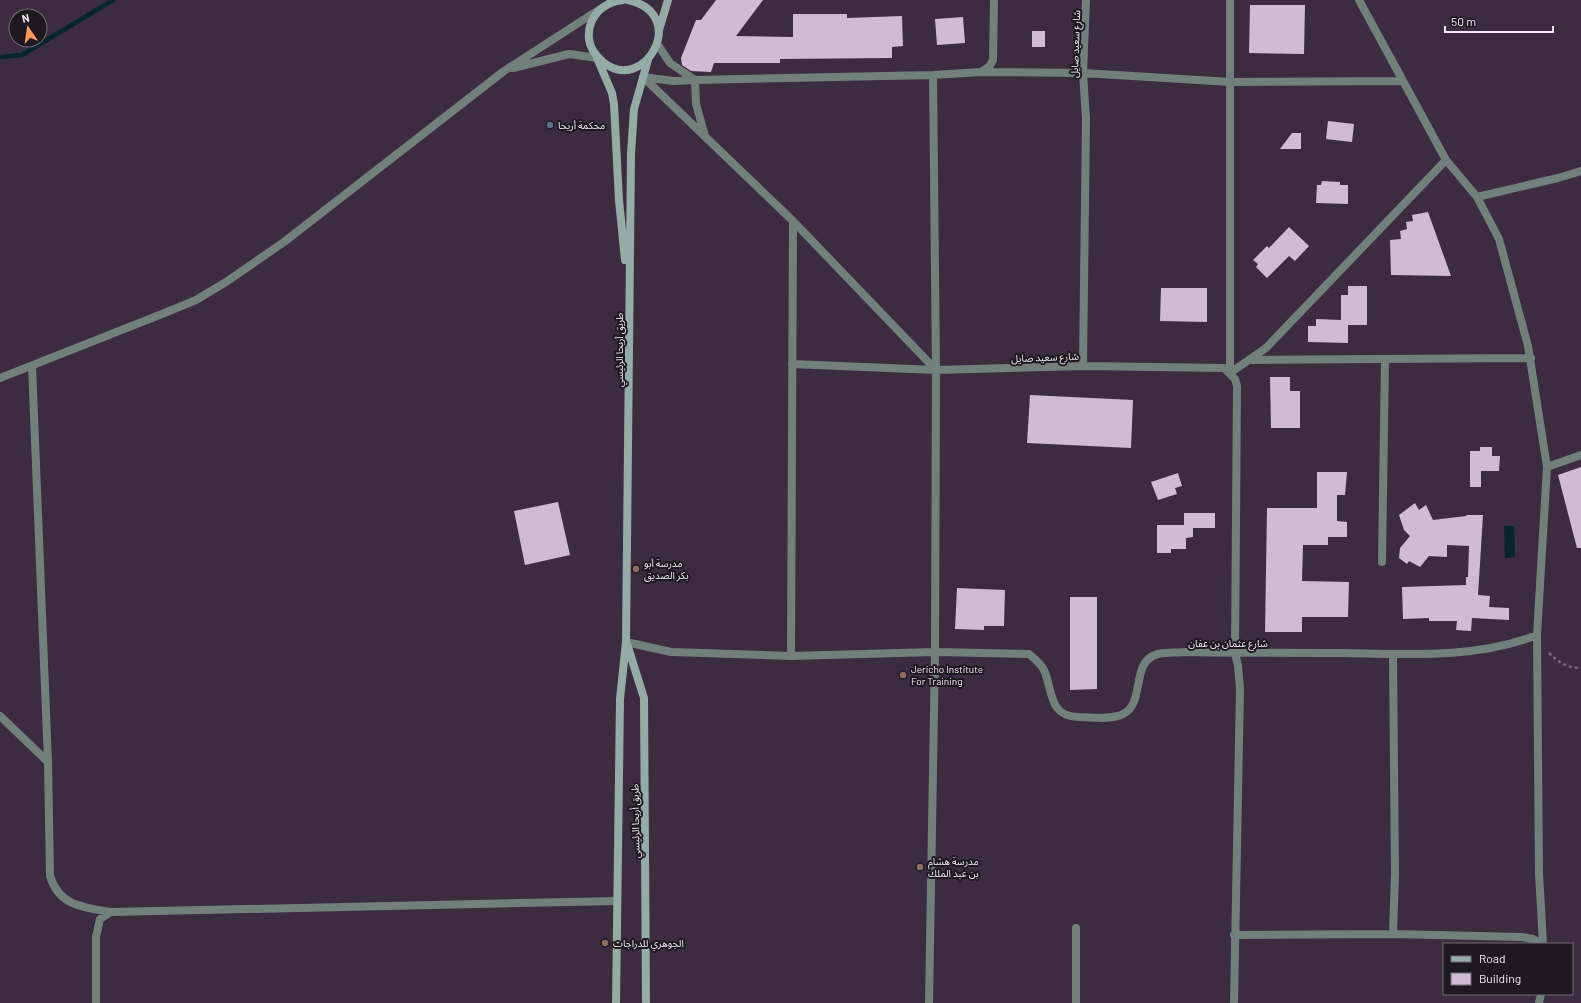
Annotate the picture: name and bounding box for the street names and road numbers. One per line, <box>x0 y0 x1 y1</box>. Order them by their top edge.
street label: شارع سعيد صايل <box>1068 10 1084 78</box>
street label: طريق أريحا الرئيسي <box>613 313 627 387</box>
street label: شارع سعيد صايل <box>1011 350 1079 366</box>
street label: شارع عثمان بن عفان <box>1188 637 1268 651</box>
street label: طريق أريحا الرئيسي <box>628 783 644 858</box>

